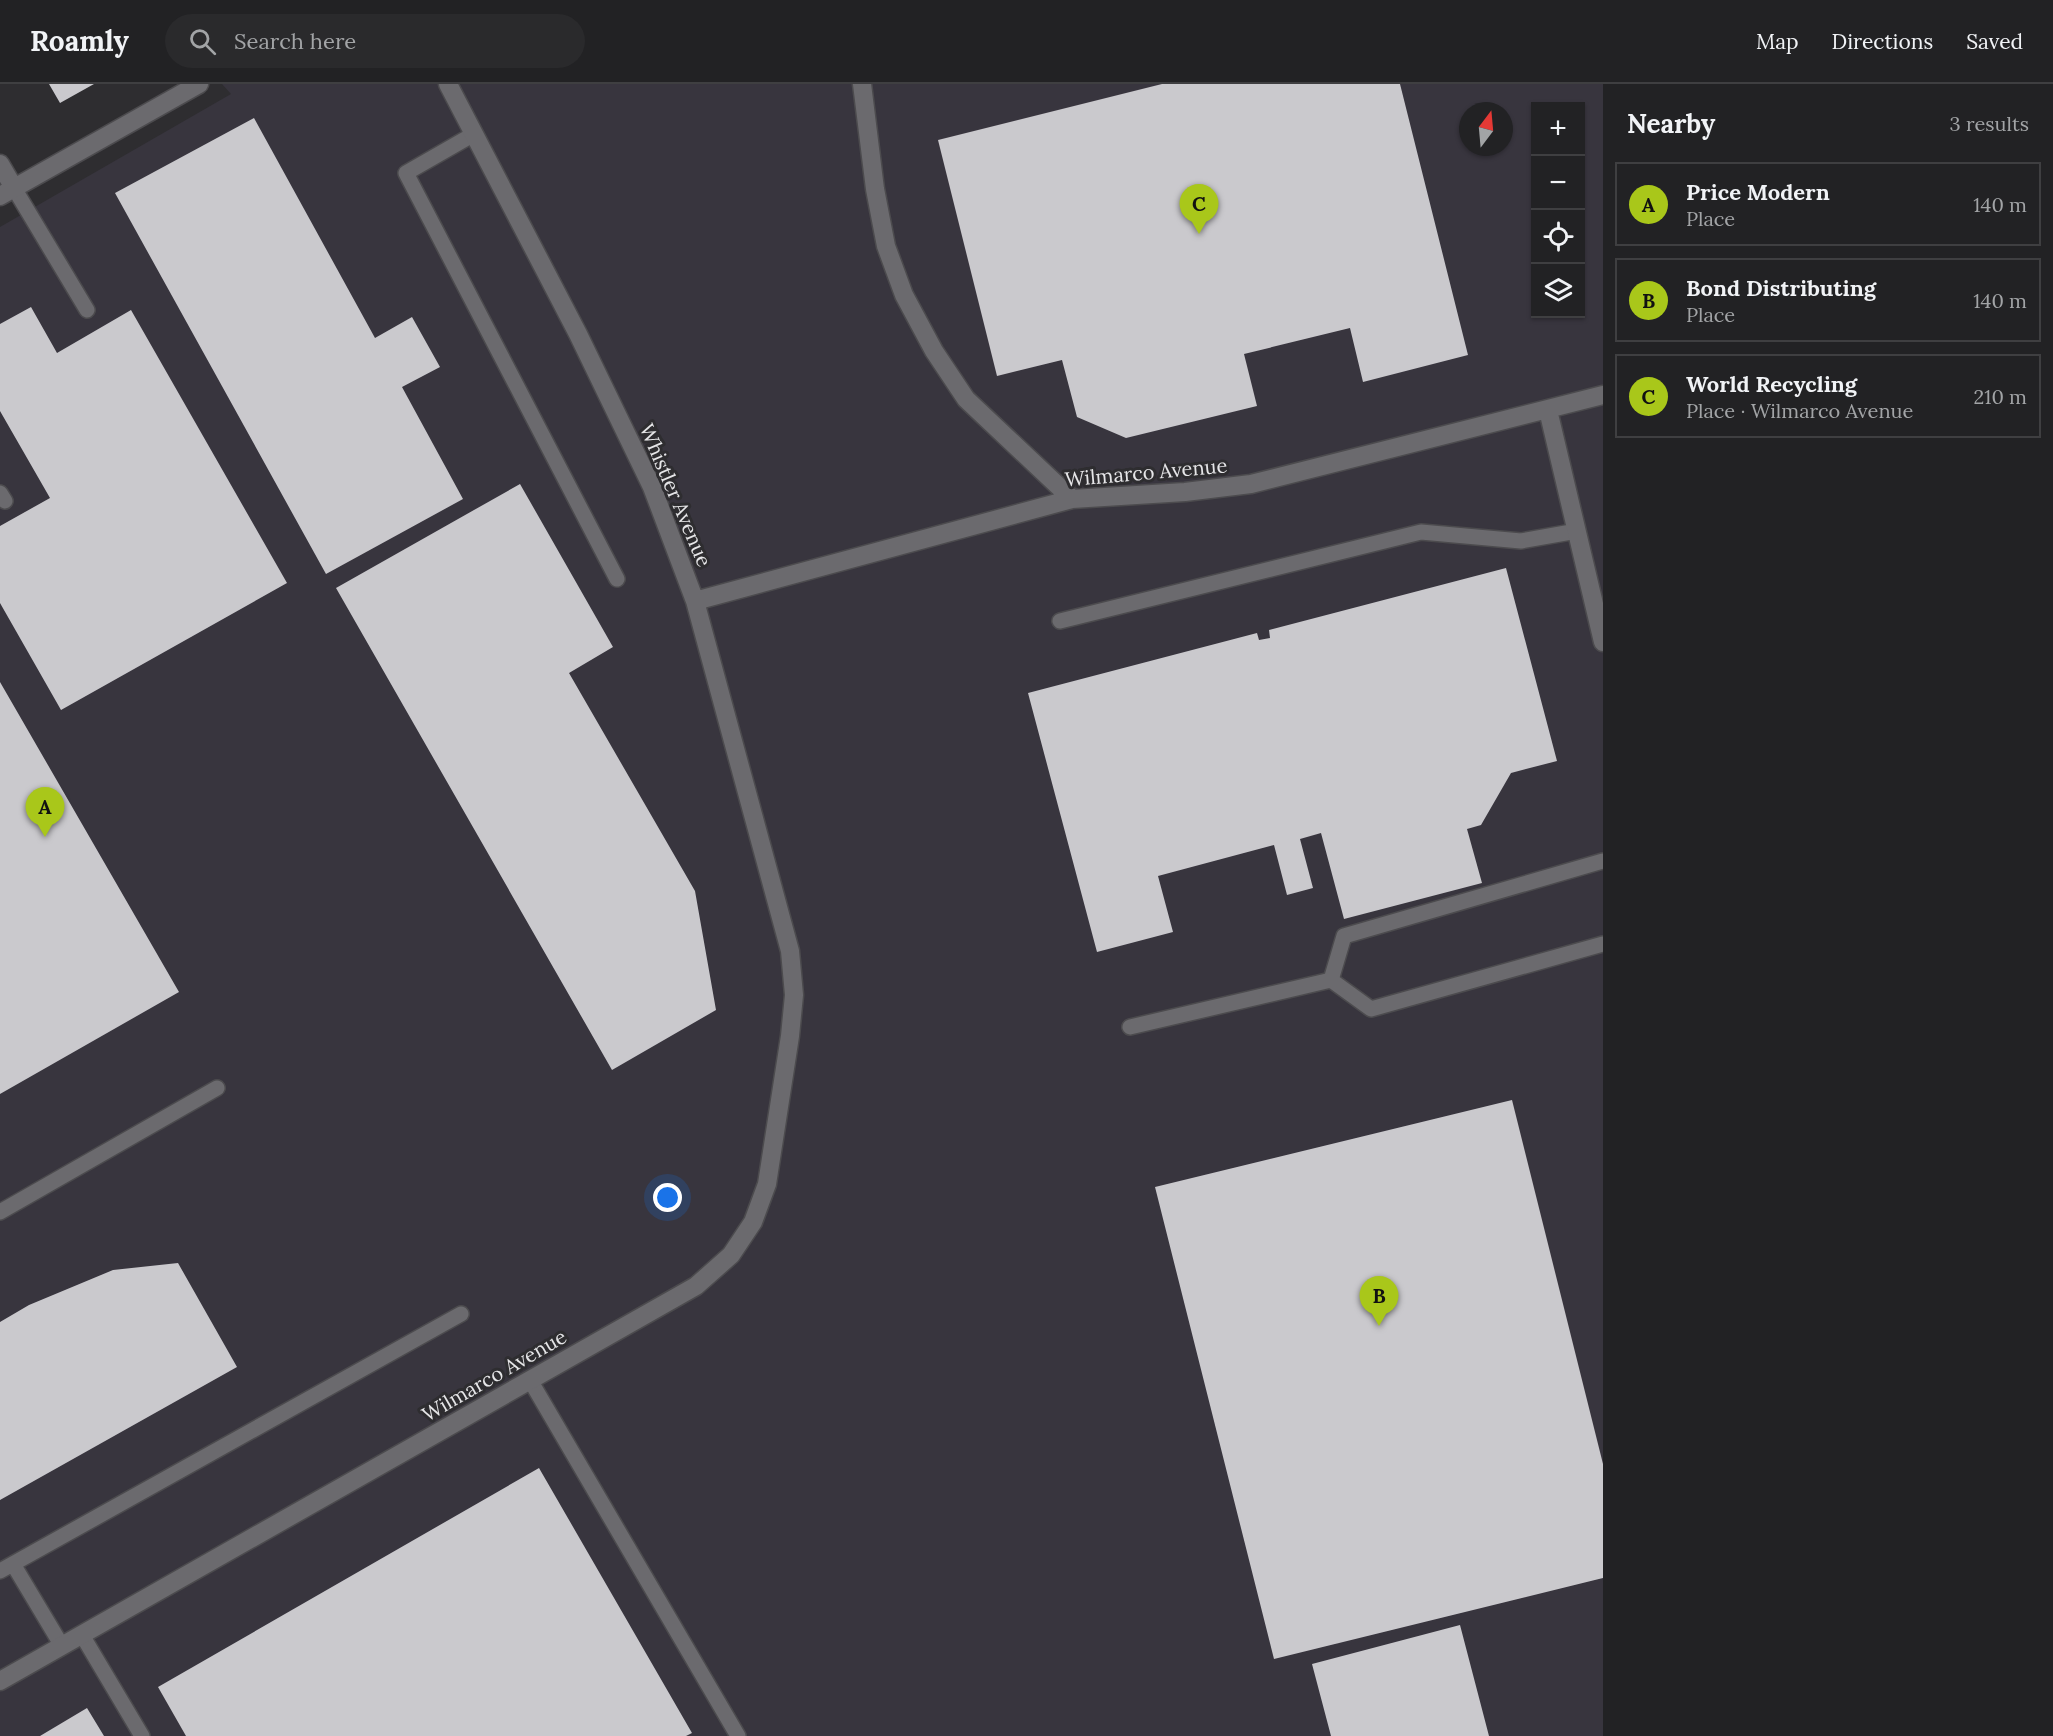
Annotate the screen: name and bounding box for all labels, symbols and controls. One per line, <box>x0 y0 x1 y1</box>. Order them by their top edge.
search box <box>165 14 585 68</box>
text: Roamly <box>30 23 129 59</box>
icon: search <box>186 25 219 58</box>
text: Search here <box>234 27 356 55</box>
text: Map <box>1756 28 1799 55</box>
text: Directions <box>1832 28 1933 55</box>
text: Saved <box>1966 28 2023 55</box>
north arrow <box>1459 102 1513 156</box>
map controls <box>1531 102 1585 318</box>
button: + <box>1531 102 1585 156</box>
text: Nearby <box>1627 107 1715 140</box>
text: 3 results <box>1950 111 2029 136</box>
button: − <box>1531 156 1585 210</box>
text: Price Modern <box>1686 178 1830 206</box>
pin: C <box>1180 184 1218 234</box>
text: A <box>1642 192 1655 217</box>
text: 140 m <box>1973 192 2027 217</box>
text: Place <box>1686 206 1735 231</box>
button: locate <box>1531 210 1585 264</box>
button: layers <box>1531 264 1585 318</box>
text: Bond Distributing <box>1686 274 1876 302</box>
text: B <box>1642 288 1655 313</box>
text: 140 m <box>1973 288 2027 313</box>
text: Place <box>1686 302 1735 327</box>
text: World Recycling <box>1686 370 1857 398</box>
text: C <box>1642 384 1655 409</box>
text: 210 m <box>1973 384 2027 409</box>
text: Place · Wilmarco Avenue <box>1686 398 1913 423</box>
street label: Whistler Avenue <box>635 420 717 570</box>
street label: Wilmarco Avenue <box>1064 452 1228 492</box>
pin: A <box>26 788 64 837</box>
your location <box>653 1183 682 1212</box>
pin: B <box>1360 1276 1398 1326</box>
street label: Wilmarco Avenue <box>417 1323 571 1427</box>

